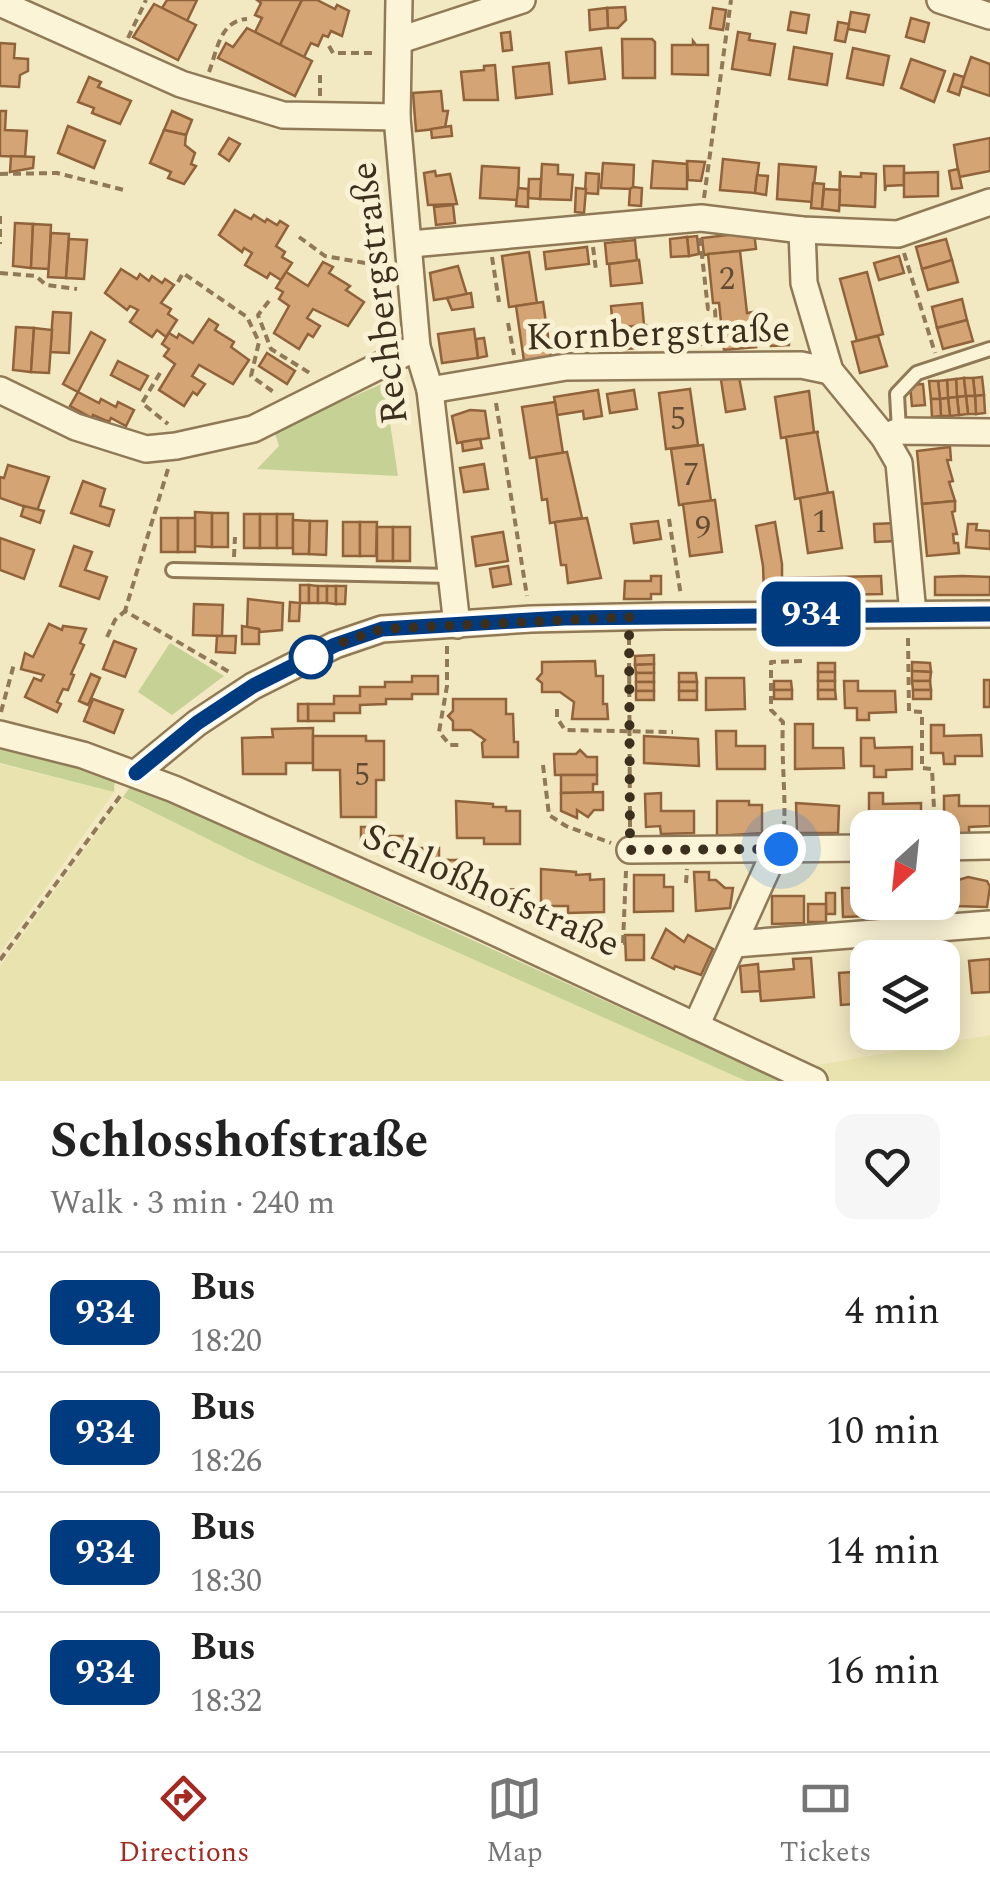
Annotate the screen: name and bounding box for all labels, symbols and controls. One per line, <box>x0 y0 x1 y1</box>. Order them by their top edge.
street label: Rechbergstraße <box>335 158 425 428</box>
house number: 2 <box>719 255 735 304</box>
street label: Kornbergstraße <box>525 300 791 368</box>
house number: 5 <box>670 395 686 444</box>
house number: 7 <box>683 451 699 500</box>
house number: 1 <box>812 498 828 547</box>
house number: 9 <box>695 504 711 553</box>
line badge: 934 <box>754 582 868 646</box>
text: 934 <box>782 588 840 641</box>
unlabelled marker <box>290 636 332 678</box>
house number: 5 <box>354 751 370 800</box>
street label: Schloßhofstraße <box>353 808 629 974</box>
north arrow <box>850 810 960 920</box>
map controls <box>850 810 960 1050</box>
your location <box>756 824 806 874</box>
button: layers <box>850 940 960 1050</box>
text: Schlosshofstraße <box>50 1105 428 1178</box>
button: heart <box>835 1114 940 1219</box>
text: Walk · 3 min · 240 m <box>50 1179 335 1228</box>
text: Bus <box>190 1259 256 1317</box>
text: 4 min <box>845 1283 940 1341</box>
text: 934 <box>76 1286 134 1339</box>
text: 18:20 <box>190 1317 262 1366</box>
text: Bus <box>190 1379 256 1437</box>
text: 10 min <box>826 1403 940 1461</box>
text: 934 <box>76 1406 134 1459</box>
text: 18:26 <box>190 1437 262 1486</box>
text: Bus <box>190 1499 256 1557</box>
text: 14 min <box>826 1523 940 1581</box>
text: 934 <box>76 1526 134 1579</box>
text: 18:30 <box>190 1557 262 1606</box>
text: Bus <box>190 1619 256 1677</box>
text: 16 min <box>826 1643 940 1701</box>
text: 934 <box>76 1646 134 1699</box>
text: 18:32 <box>190 1677 262 1726</box>
tab: Directions <box>119 1771 249 1874</box>
tab: Map <box>486 1771 543 1874</box>
tab: Tickets <box>780 1771 871 1874</box>

